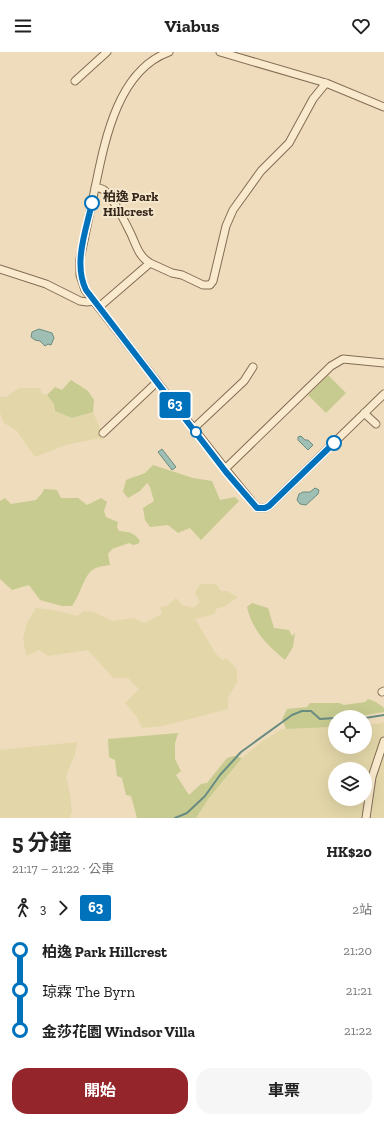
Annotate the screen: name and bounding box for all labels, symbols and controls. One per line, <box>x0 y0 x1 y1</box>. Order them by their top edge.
icon: menu <box>12 15 34 37</box>
text: Viabus <box>164 15 220 37</box>
icon: heart <box>350 15 372 37</box>
place label: 柏逸 Park Hillcrest <box>103 189 159 219</box>
marker: 柏逸 Park Hillcrest <box>84 195 100 211</box>
line badge: 63 <box>157 392 193 418</box>
text: 63 <box>168 396 182 413</box>
unlabelled marker <box>190 426 202 438</box>
unlabelled marker <box>326 435 342 451</box>
map controls <box>328 710 372 806</box>
button: locate <box>328 710 372 754</box>
button: layers <box>328 762 372 806</box>
text: 5 分鐘 <box>12 829 72 856</box>
text: HK$20 <box>326 843 372 861</box>
text: 21:17 – 21:22 · 公車 <box>12 861 114 876</box>
icon: walk <box>12 897 34 919</box>
icon: forward <box>52 897 74 919</box>
text: 63 <box>88 899 103 916</box>
text: 3 <box>40 901 46 916</box>
text: 2站 <box>352 902 372 917</box>
text: 柏逸 Park Hillcrest <box>42 943 167 961</box>
text: 21:20 <box>343 943 372 958</box>
text: 琼霖 The Byrn <box>42 983 135 1001</box>
text: 21:21 <box>346 983 372 998</box>
text: 金莎花園 Windsor Villa <box>42 1023 195 1041</box>
text: 21:22 <box>344 1023 372 1038</box>
button: 開始 <box>12 1068 188 1114</box>
button: 車票 <box>196 1068 372 1114</box>

